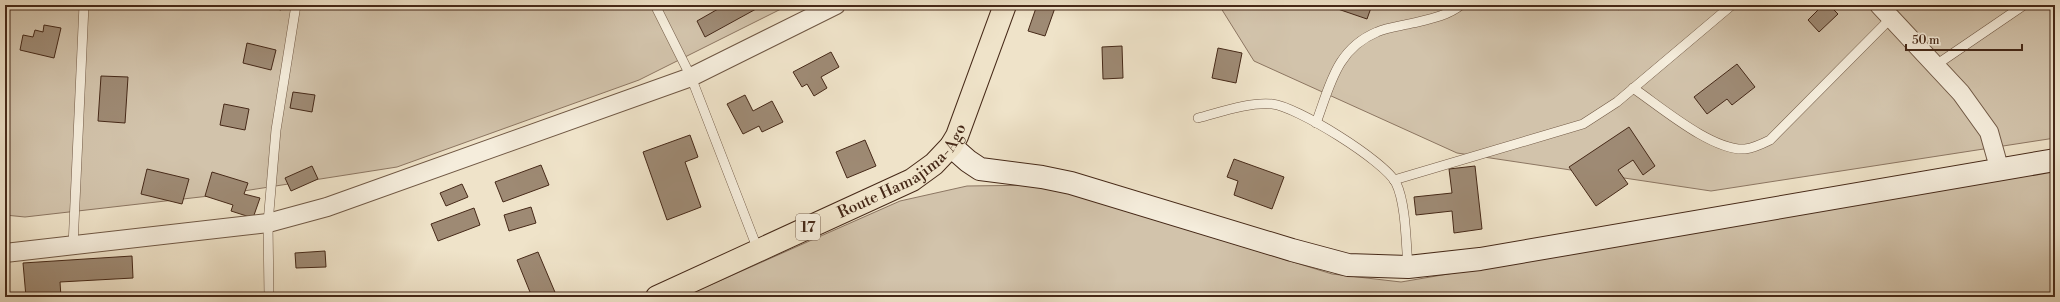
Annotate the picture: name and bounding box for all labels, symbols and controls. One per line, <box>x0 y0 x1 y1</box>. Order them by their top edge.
scale bar <box>1906 26 2022 52</box>
text: 50 m <box>1912 33 1940 48</box>
street label: Route Hamajima-Ago <box>834 121 971 223</box>
road number: 17 <box>796 214 820 240</box>

